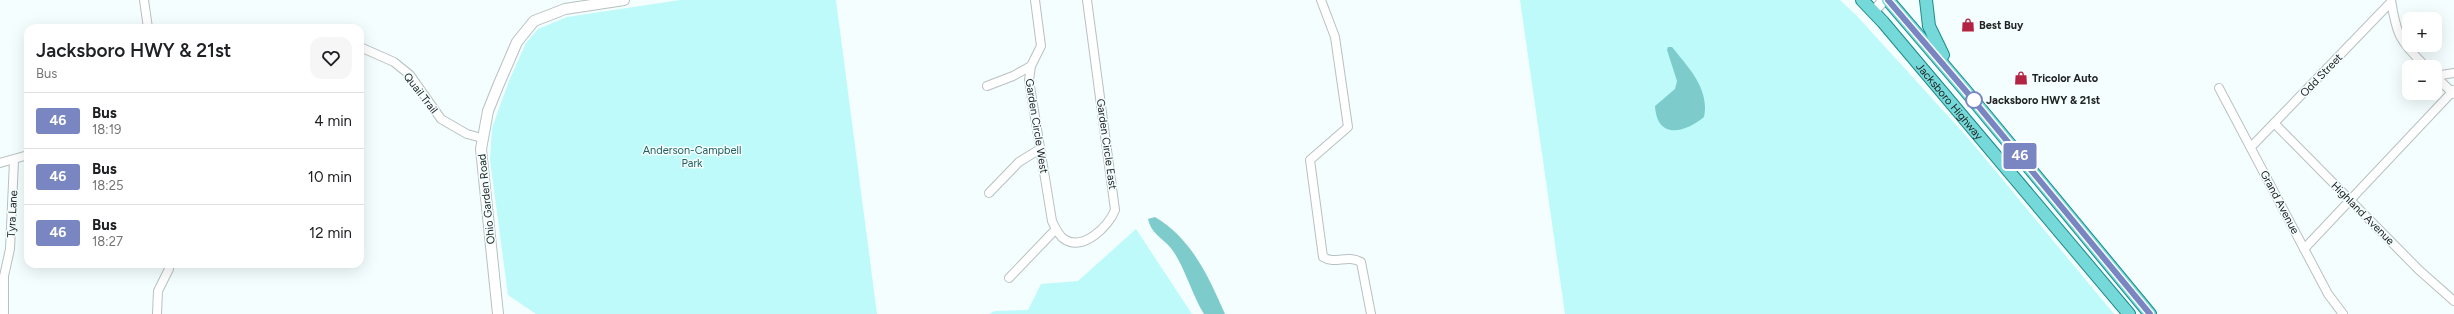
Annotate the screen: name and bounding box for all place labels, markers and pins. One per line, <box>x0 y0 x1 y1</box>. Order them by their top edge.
shop icon: Best Buy <box>1960 17 1976 33</box>
place label: Best Buy <box>1979 19 2024 32</box>
shop icon: Tricolor Auto <box>2013 70 2029 86</box>
place label: Tricolor Auto <box>2032 72 2099 85</box>
marker: Jacksboro HWY & 21st <box>1965 91 1983 109</box>
place label: Jacksboro HWY & 21st <box>1986 94 2101 107</box>

